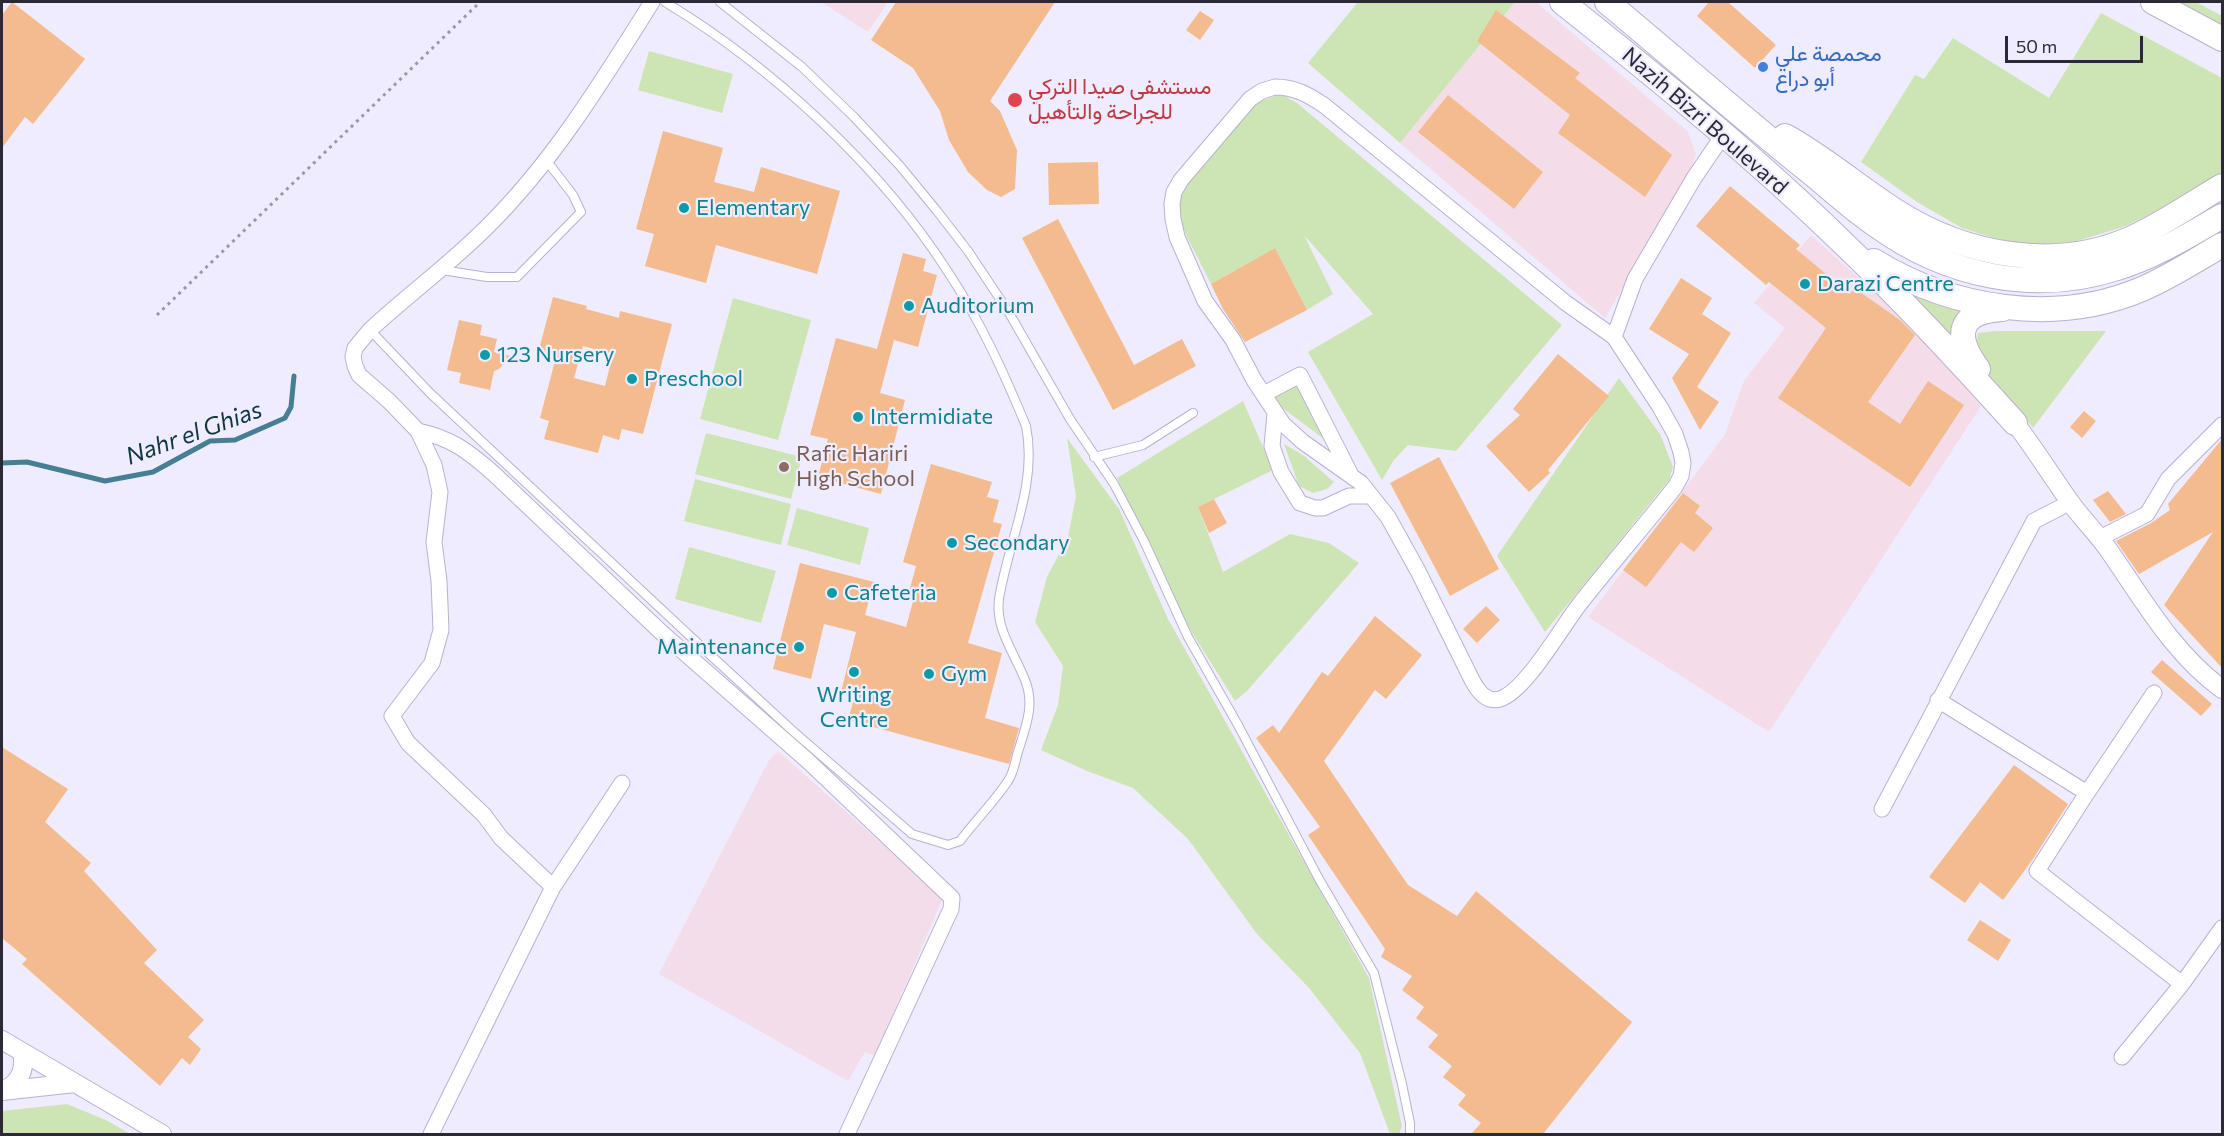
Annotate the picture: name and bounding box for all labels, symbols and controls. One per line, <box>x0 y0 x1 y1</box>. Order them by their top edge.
scale bar <box>2008 24 2146 62</box>
text: 50 m <box>2016 35 2057 57</box>
place label: محمصة علي أبو دراع <box>1775 41 1882 92</box>
street label: Nazih Bizri Boulevard <box>1617 42 1793 200</box>
marker: محمصة علي أبو دراع <box>1756 60 1770 74</box>
place label: مستشفى صيدا التركي للجراحة والتأهيل <box>1028 74 1211 125</box>
marker: مستشفى صيدا التركي للجراحة والتأهيل <box>1006 91 1024 109</box>
place label: Elementary <box>696 195 810 221</box>
marker: Elementary <box>677 201 691 215</box>
place label: Darazi Centre <box>1817 271 1954 297</box>
marker: Darazi Centre <box>1798 277 1812 291</box>
place label: Auditorium <box>921 293 1035 319</box>
marker: Auditorium <box>902 299 916 313</box>
place label: 123 Nursery <box>497 342 614 368</box>
marker: 123 Nursery <box>478 348 492 362</box>
place label: Preschool <box>644 366 743 392</box>
marker: Preschool <box>625 372 639 386</box>
water label: Nahr el Ghias <box>122 395 266 471</box>
place label: Intermidiate <box>870 404 993 430</box>
marker: Intermidiate <box>851 410 865 424</box>
place label: Rafic Hariri High School <box>796 441 915 493</box>
marker: Rafic Hariri High School <box>777 460 791 474</box>
place label: Secondary <box>964 530 1070 556</box>
marker: Secondary <box>945 536 959 550</box>
place label: Cafeteria <box>844 580 937 606</box>
marker: Cafeteria <box>825 586 839 600</box>
place label: Maintenance <box>657 634 787 660</box>
marker: Maintenance <box>792 640 806 654</box>
place label: Gym <box>941 661 987 687</box>
marker: Writing Centre <box>847 665 861 679</box>
marker: Gym <box>922 667 936 681</box>
place label: Writing Centre <box>817 682 891 734</box>

